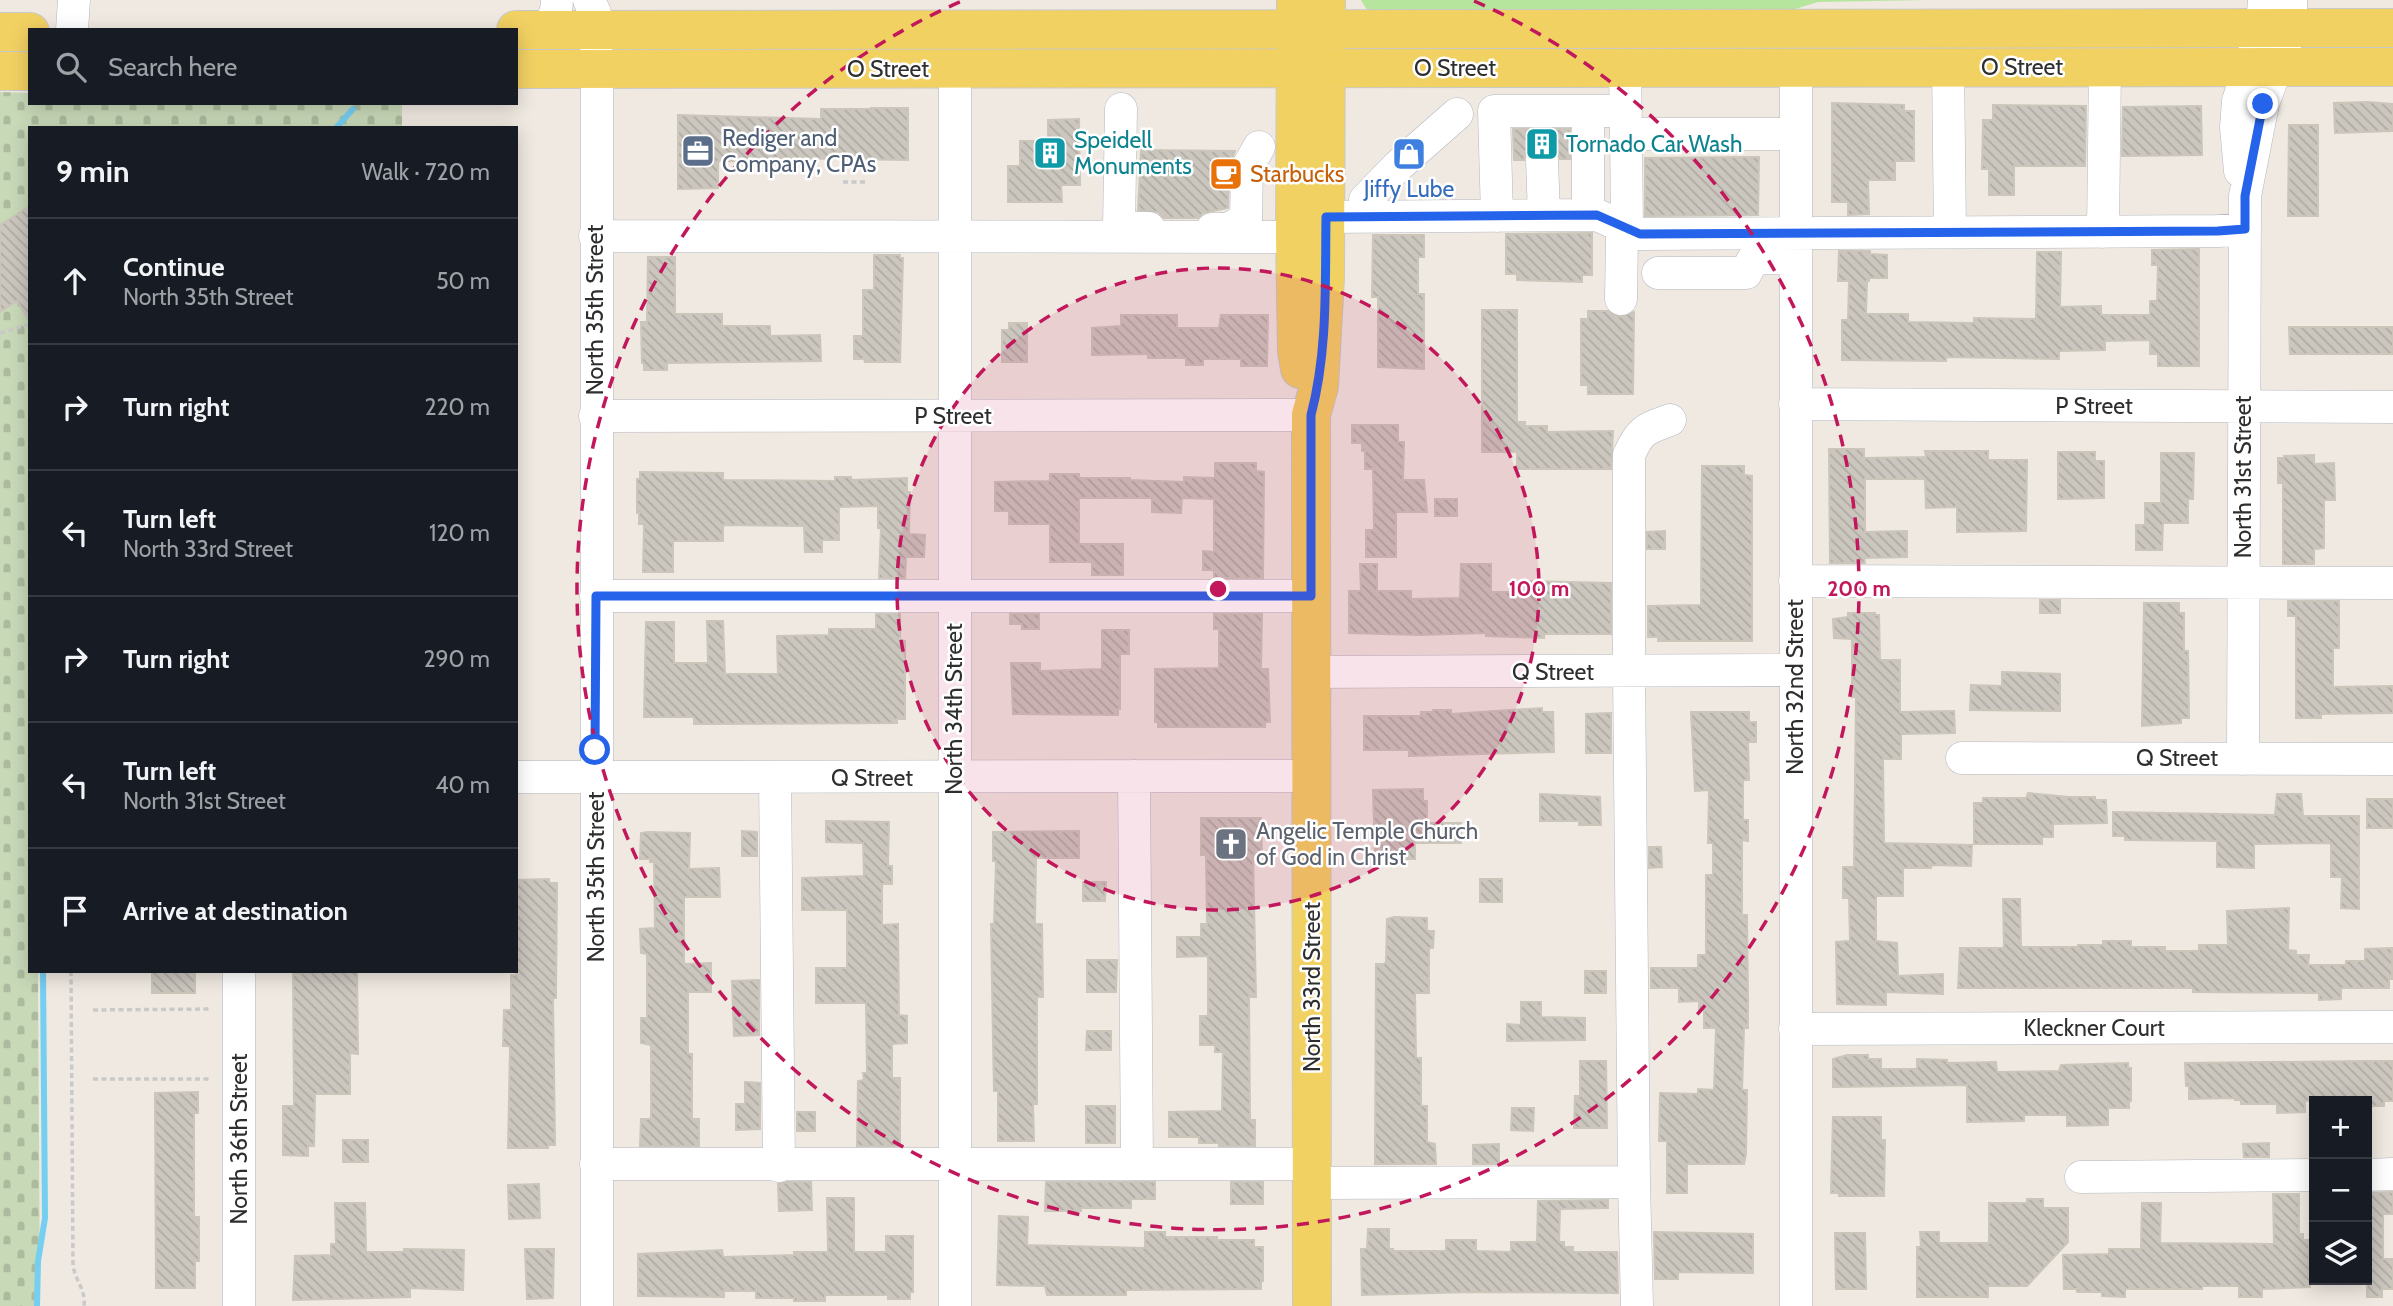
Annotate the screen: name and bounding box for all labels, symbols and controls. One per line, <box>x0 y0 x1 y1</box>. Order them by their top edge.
search box <box>28 28 518 105</box>
icon: search <box>52 48 90 86</box>
text: Search here <box>108 51 237 83</box>
street label: O Street <box>1981 53 2063 81</box>
street label: O Street <box>1414 54 1496 82</box>
street label: O Street <box>847 55 929 83</box>
route end <box>2247 88 2278 119</box>
place label: Rediger and Company, CPAs <box>722 124 876 178</box>
building icon: Tornado Car Wash <box>1523 125 1561 163</box>
place label: Speidell Monuments <box>1074 126 1192 180</box>
place label: Tornado Car Wash <box>1566 130 1742 158</box>
office icon: Rediger and Company, CPAs <box>679 132 717 170</box>
building icon: Speidell Monuments <box>1031 134 1069 172</box>
shop icon: Jiffy Lube <box>1390 135 1428 173</box>
text: 9 min <box>56 153 129 190</box>
cafe icon: Starbucks <box>1207 155 1245 193</box>
text: Walk · 720 m <box>362 158 490 186</box>
place label: Starbucks <box>1250 160 1344 188</box>
place label: Jiffy Lube <box>1363 175 1454 203</box>
street label: North 35th Street <box>581 224 609 395</box>
text: Continue <box>123 251 225 283</box>
icon: ahead <box>56 262 94 300</box>
text: 50 m <box>436 267 490 295</box>
text: North 35th Street <box>123 283 294 311</box>
icon: right <box>56 388 94 426</box>
text: Turn right <box>123 391 229 423</box>
street label: P Street <box>2055 392 2133 420</box>
text: 220 m <box>424 393 490 421</box>
street label: North 31st Street <box>2229 395 2257 558</box>
street label: P Street <box>914 402 992 430</box>
text: Turn left <box>123 503 216 535</box>
icon: left <box>56 514 94 552</box>
text: 120 m <box>429 519 490 547</box>
text: North 33rd Street <box>123 535 293 563</box>
text: 100 m <box>1509 576 1569 601</box>
text: 200 m <box>1827 576 1891 601</box>
centre of rings <box>1206 577 1230 601</box>
street label: North 32nd Street <box>1781 599 1809 775</box>
street label: North 34th Street <box>940 623 968 795</box>
icon: right <box>56 640 94 678</box>
text: Turn right <box>123 643 229 675</box>
text: 290 m <box>423 645 490 673</box>
street label: Q Street <box>1512 658 1594 686</box>
route start <box>579 734 610 765</box>
street label: Q Street <box>2136 744 2218 772</box>
text: Turn left <box>123 755 216 787</box>
street label: Q Street <box>831 764 913 792</box>
icon: left <box>56 766 94 804</box>
text: 40 m <box>435 771 490 799</box>
text: North 31st Street <box>123 787 286 815</box>
street label: North 35th Street <box>582 791 610 962</box>
place label: Angelic Temple Church of God in Christ <box>1256 817 1478 871</box>
church icon: Angelic Temple Church of God in Christ <box>1212 825 1250 863</box>
icon: arrive <box>56 892 94 930</box>
text: Arrive at destination <box>123 895 348 927</box>
street label: North 33rd Street <box>1298 902 1326 1072</box>
street label: Kleckner Court <box>2023 1014 2165 1042</box>
street label: North 36th Street <box>225 1053 253 1225</box>
map controls <box>2309 1096 2372 1285</box>
button: + <box>2309 1096 2372 1159</box>
button: − <box>2309 1159 2372 1222</box>
button: layers <box>2309 1222 2372 1285</box>

